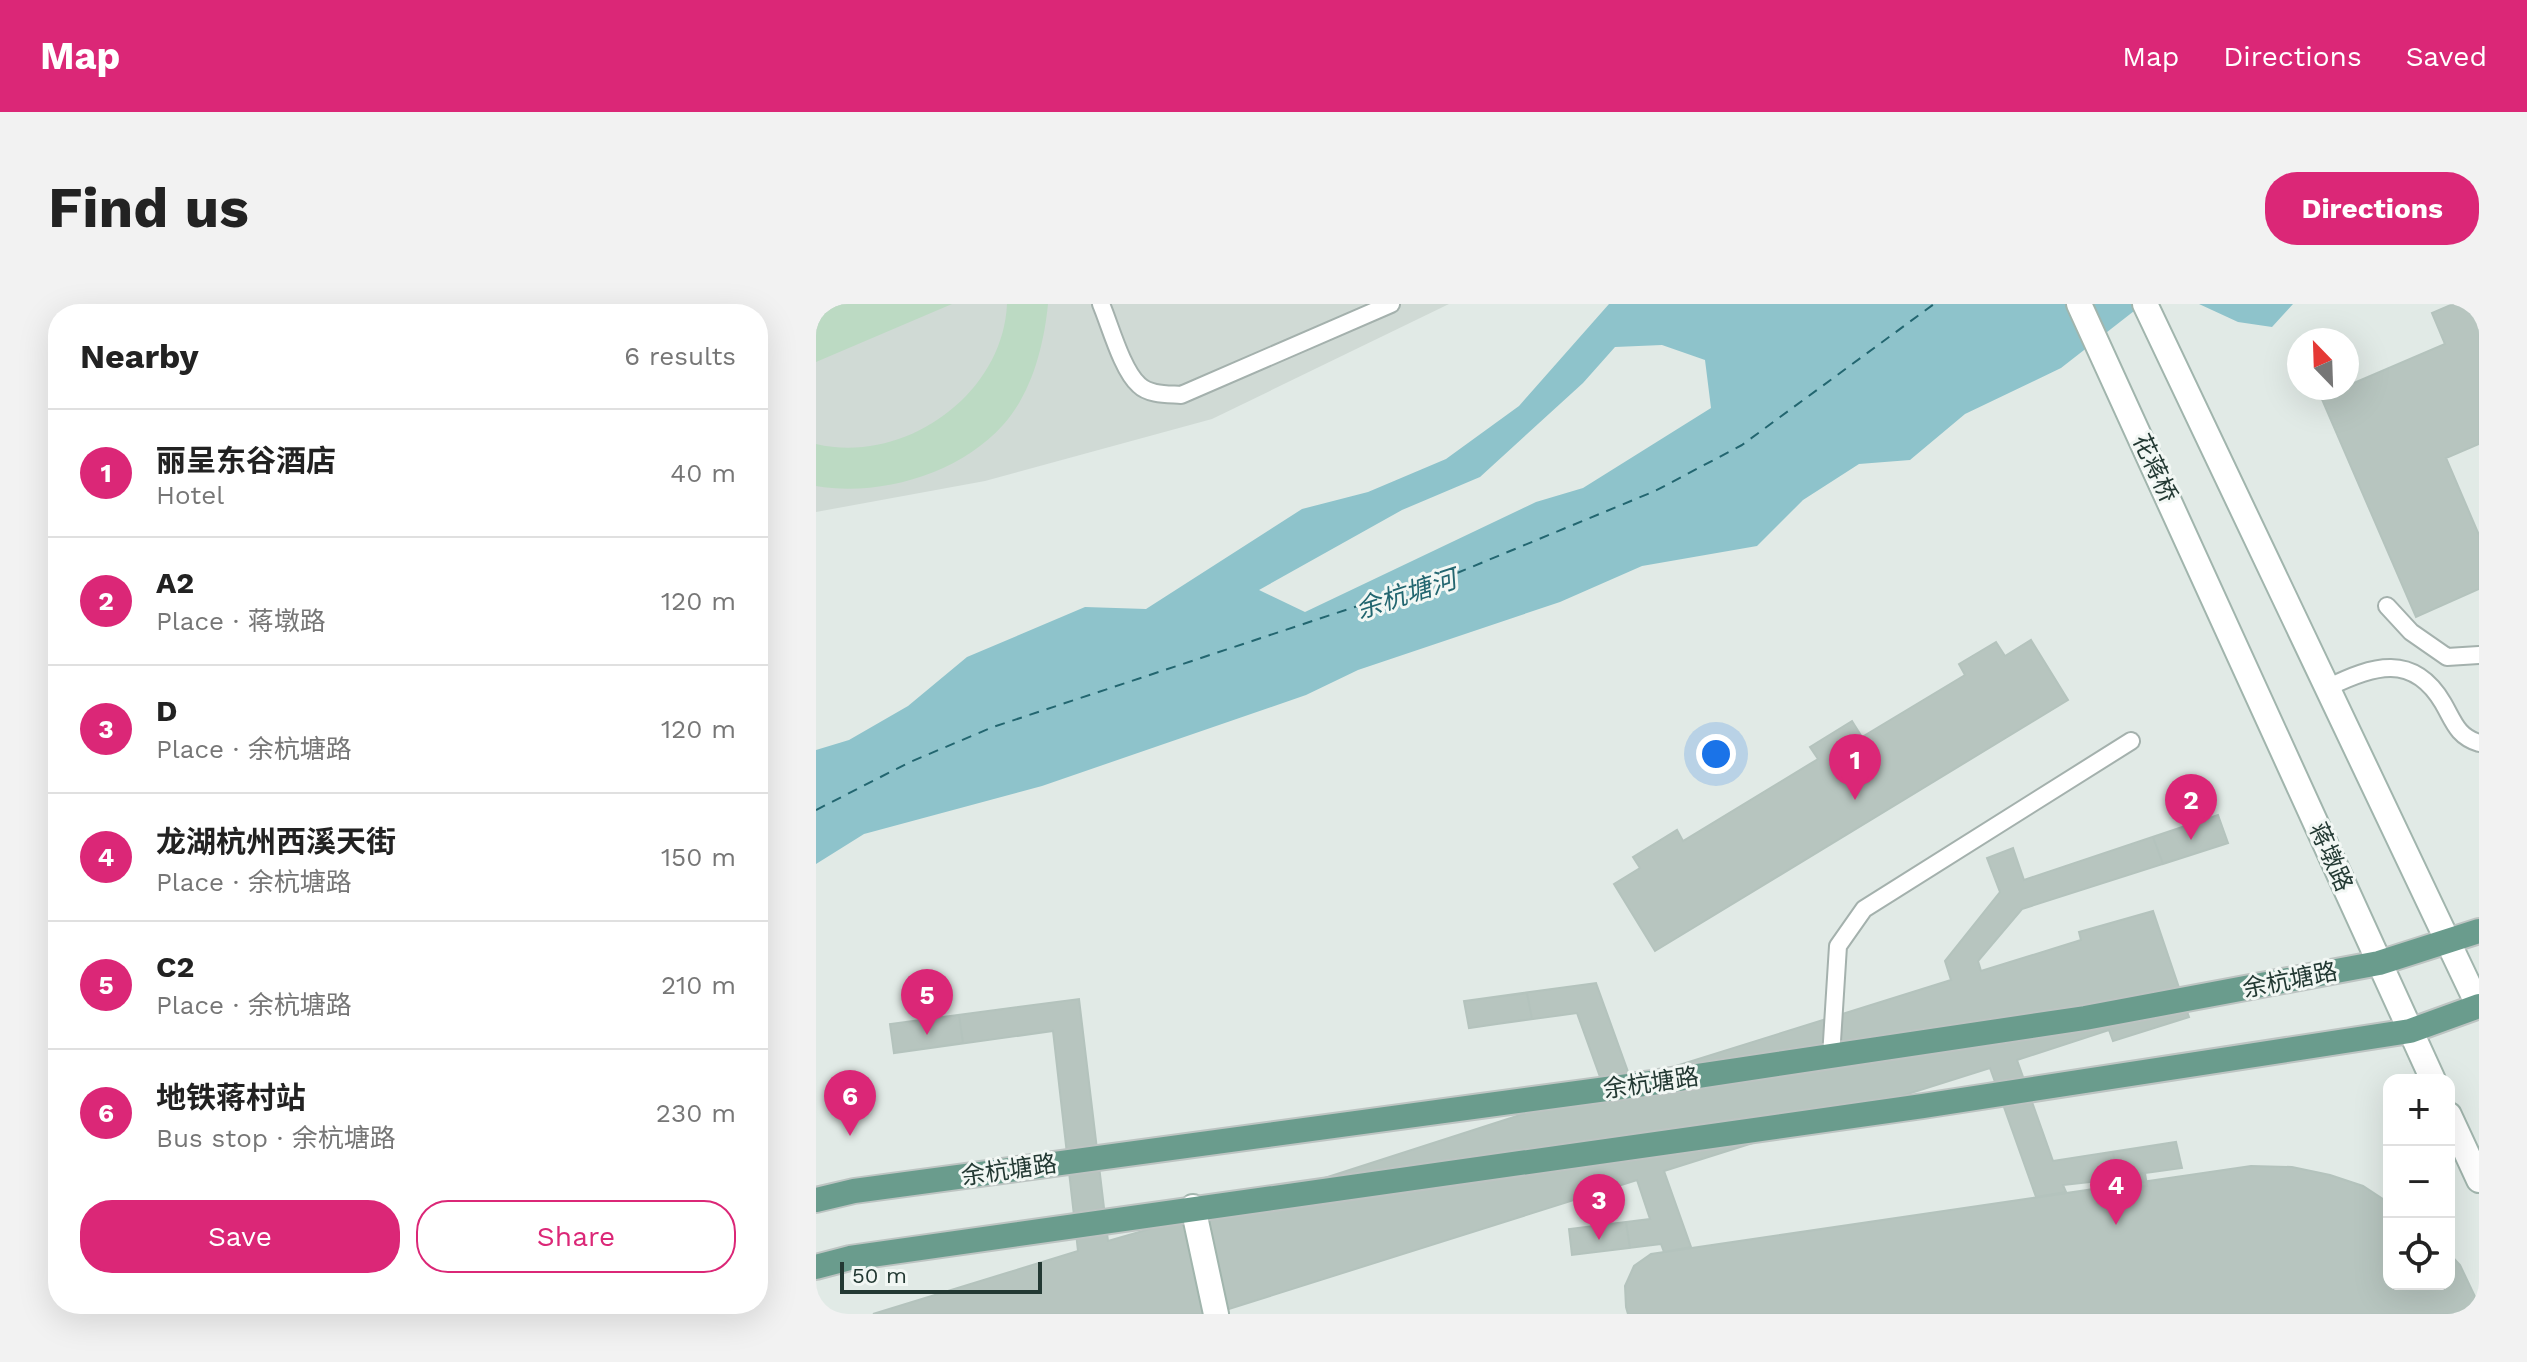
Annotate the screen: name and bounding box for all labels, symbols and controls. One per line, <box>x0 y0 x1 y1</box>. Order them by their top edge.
text: Map <box>40 34 120 78</box>
text: Map <box>2122 40 2179 73</box>
text: Directions <box>2223 40 2362 73</box>
text: Saved <box>2406 40 2487 73</box>
button: Directions <box>2265 172 2479 245</box>
text: Find us <box>48 175 249 241</box>
north arrow <box>2287 328 2359 400</box>
text: Nearby <box>80 336 199 376</box>
text: 6 results <box>624 341 736 371</box>
street label: 花蒋桥 <box>2127 429 2183 507</box>
text: 丽呈东谷酒店 <box>156 443 336 478</box>
text: 1 <box>100 458 112 488</box>
text: 40 m <box>670 458 736 488</box>
text: Hotel <box>156 480 224 510</box>
water label: 余杭塘河 <box>1352 562 1465 624</box>
text: A2 <box>156 565 194 600</box>
text: 2 <box>98 586 114 616</box>
text: 120 m <box>661 586 736 616</box>
text: Place · 蒋墩路 <box>156 606 326 636</box>
text: D <box>156 693 178 728</box>
text: 3 <box>98 714 114 744</box>
text: 120 m <box>661 714 736 744</box>
text: Place · 余杭塘路 <box>156 734 352 764</box>
your location <box>1696 734 1736 774</box>
pin: 1 <box>1829 734 1881 800</box>
pin: 2 <box>2165 774 2217 840</box>
street label: 蒋墩路 <box>2304 818 2358 896</box>
text: 龙湖杭州西溪天街 <box>156 824 396 859</box>
text: 4 <box>98 842 114 872</box>
text: 150 m <box>661 842 736 872</box>
text: Place · 余杭塘路 <box>156 867 352 897</box>
text: C2 <box>156 949 194 984</box>
street label: 余杭塘路 <box>2240 957 2340 1003</box>
pin: 5 <box>901 969 953 1035</box>
text: 5 <box>98 970 114 1000</box>
text: 210 m <box>661 970 736 1000</box>
text: Place · 余杭塘路 <box>156 990 352 1020</box>
street label: 余杭塘路 <box>1602 1062 1700 1104</box>
pin: 6 <box>824 1070 876 1136</box>
map controls <box>2383 1074 2455 1290</box>
button: + <box>2383 1074 2455 1146</box>
text: 地铁蒋村站 <box>156 1080 306 1115</box>
text: 6 <box>98 1098 114 1128</box>
text: 230 m <box>656 1098 736 1128</box>
text: Bus stop · 余杭塘路 <box>156 1123 396 1153</box>
button: − <box>2383 1146 2455 1218</box>
street label: 余杭塘路 <box>960 1149 1058 1191</box>
pin: 4 <box>2090 1159 2142 1225</box>
pin: 3 <box>1573 1174 1625 1240</box>
button: Save <box>80 1200 400 1273</box>
button: Share <box>416 1200 736 1273</box>
button: locate <box>2383 1218 2455 1290</box>
scale bar <box>840 1258 1042 1294</box>
text: 50 m <box>852 1263 907 1288</box>

